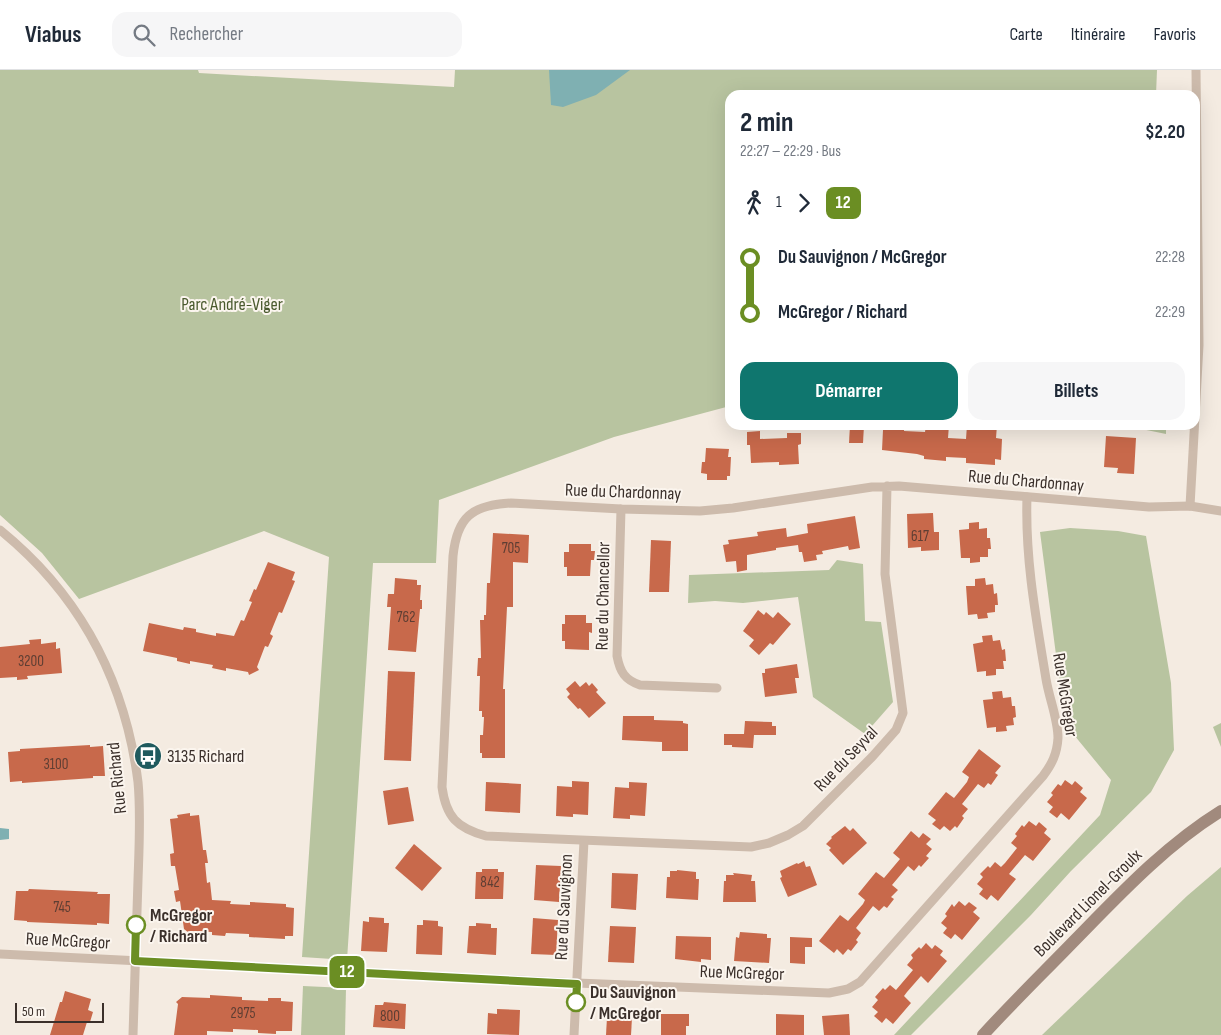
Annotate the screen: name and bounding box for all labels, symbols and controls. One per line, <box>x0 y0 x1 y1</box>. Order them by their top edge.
search box <box>112 12 462 57</box>
text: Viabus <box>25 20 82 49</box>
icon: search <box>130 21 158 49</box>
text: Rechercher <box>170 23 243 46</box>
text: Carte <box>1009 24 1043 45</box>
text: Itinéraire <box>1071 24 1125 45</box>
text: Favoris <box>1153 24 1196 45</box>
text: 2 min <box>740 106 793 139</box>
text: $2.20 <box>1145 121 1185 144</box>
text: 22:27 – 22:29 · Bus <box>740 142 841 161</box>
icon: walk <box>740 189 768 217</box>
icon: forward <box>790 189 818 217</box>
text: 12 <box>836 192 851 213</box>
text: 1 <box>776 193 782 212</box>
text: Du Sauvignon / McGregor <box>778 246 947 269</box>
text: 22:28 <box>1155 248 1185 267</box>
park label: Parc André-Viger <box>181 294 283 315</box>
text: McGregor / Richard <box>778 301 907 324</box>
text: 22:29 <box>1155 303 1185 322</box>
button: Démarrer <box>740 362 958 420</box>
button: Billets <box>968 362 1185 420</box>
street label: Rue du Chardonnay <box>967 465 1085 497</box>
street label: Rue du Chardonnay <box>565 479 681 505</box>
house number: 617 <box>911 527 929 546</box>
house number: 705 <box>502 539 520 558</box>
street label: Rue du Chancellor <box>592 542 614 650</box>
house number: 762 <box>397 608 415 627</box>
house number: 3200 <box>18 652 44 671</box>
street label: Rue McGregor <box>1048 652 1082 738</box>
street label: Rue du Seyval <box>810 722 882 796</box>
street label: Rue Richard <box>103 741 131 815</box>
bus stop icon: 3135 Richard <box>133 741 163 771</box>
place label: 3135 Richard <box>167 746 244 767</box>
house number: 3100 <box>44 755 68 774</box>
street label: Boulevard Lionel-Groulx <box>1030 845 1146 961</box>
street label: Rue du Sauvignon <box>551 853 577 961</box>
house number: 842 <box>480 873 500 892</box>
house number: 745 <box>53 898 71 917</box>
place label: McGregor / Richard <box>150 905 213 947</box>
marker: McGregor / Richard <box>126 915 146 935</box>
street label: Rue McGregor <box>25 928 111 954</box>
line badge: 12 <box>324 956 370 988</box>
text: 12 <box>339 961 355 982</box>
street label: Rue McGregor <box>699 961 785 985</box>
place label: Du Sauvignon / McGregor <box>590 982 676 1024</box>
marker: Du Sauvignon / McGregor <box>566 992 586 1012</box>
scale bar <box>15 1000 104 1023</box>
text: 50 m <box>22 1003 45 1020</box>
house number: 2975 <box>231 1004 255 1023</box>
house number: 800 <box>380 1007 400 1026</box>

